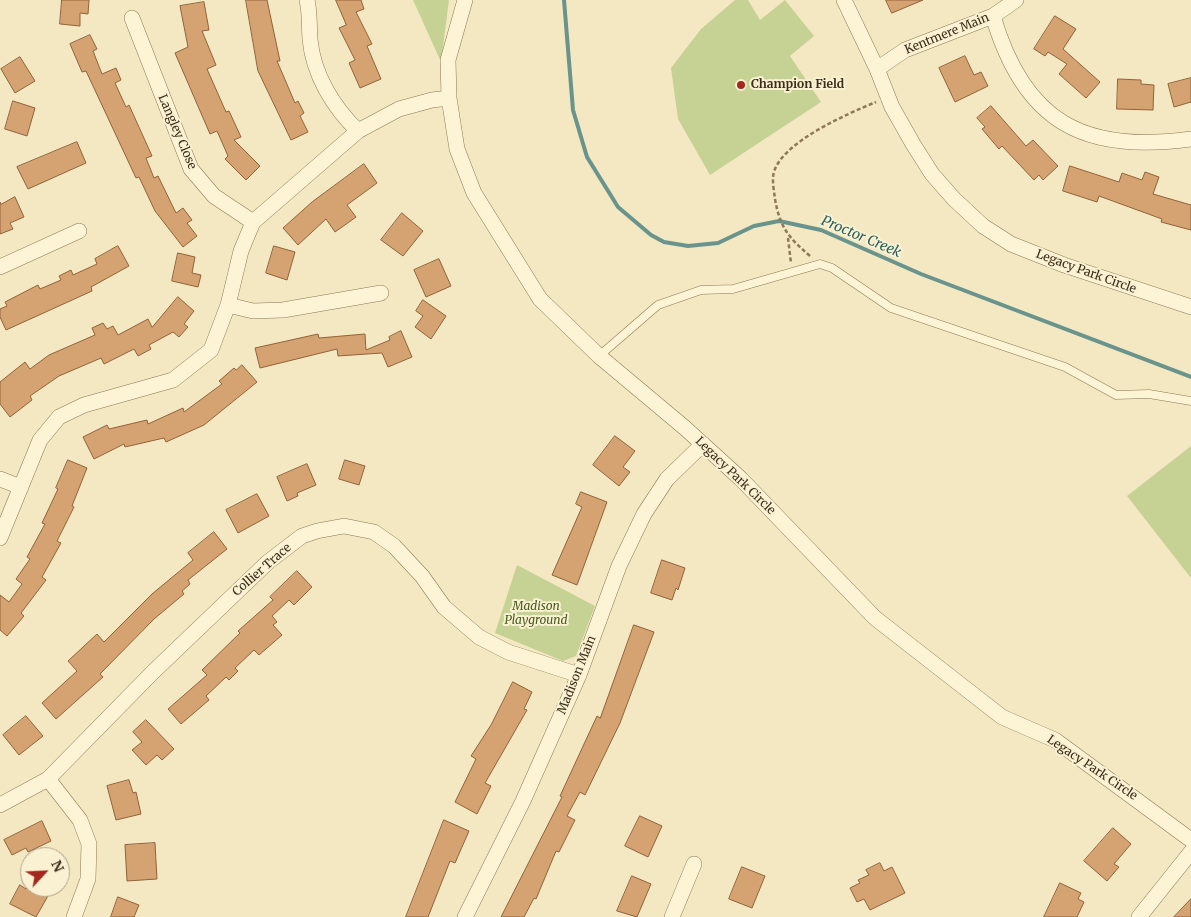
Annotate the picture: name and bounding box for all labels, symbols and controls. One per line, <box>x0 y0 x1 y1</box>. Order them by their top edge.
street label: Kentmere Main <box>903 11 991 57</box>
place label: Champion Field <box>751 78 844 92</box>
marker: Champion Field <box>735 79 747 91</box>
street label: Langley Close <box>155 92 199 172</box>
water label: Proctor Creek <box>819 213 903 261</box>
street label: Legacy Park Circle <box>1034 247 1138 297</box>
street label: Legacy Park Circle <box>692 434 778 518</box>
street label: Collier Trace <box>230 541 294 599</box>
park label: Madison Playground <box>504 600 568 628</box>
street label: Madison Main <box>555 634 599 716</box>
street label: Legacy Park Circle <box>1044 732 1140 804</box>
north arrow <box>20 847 70 897</box>
text: N <box>47 857 68 875</box>

